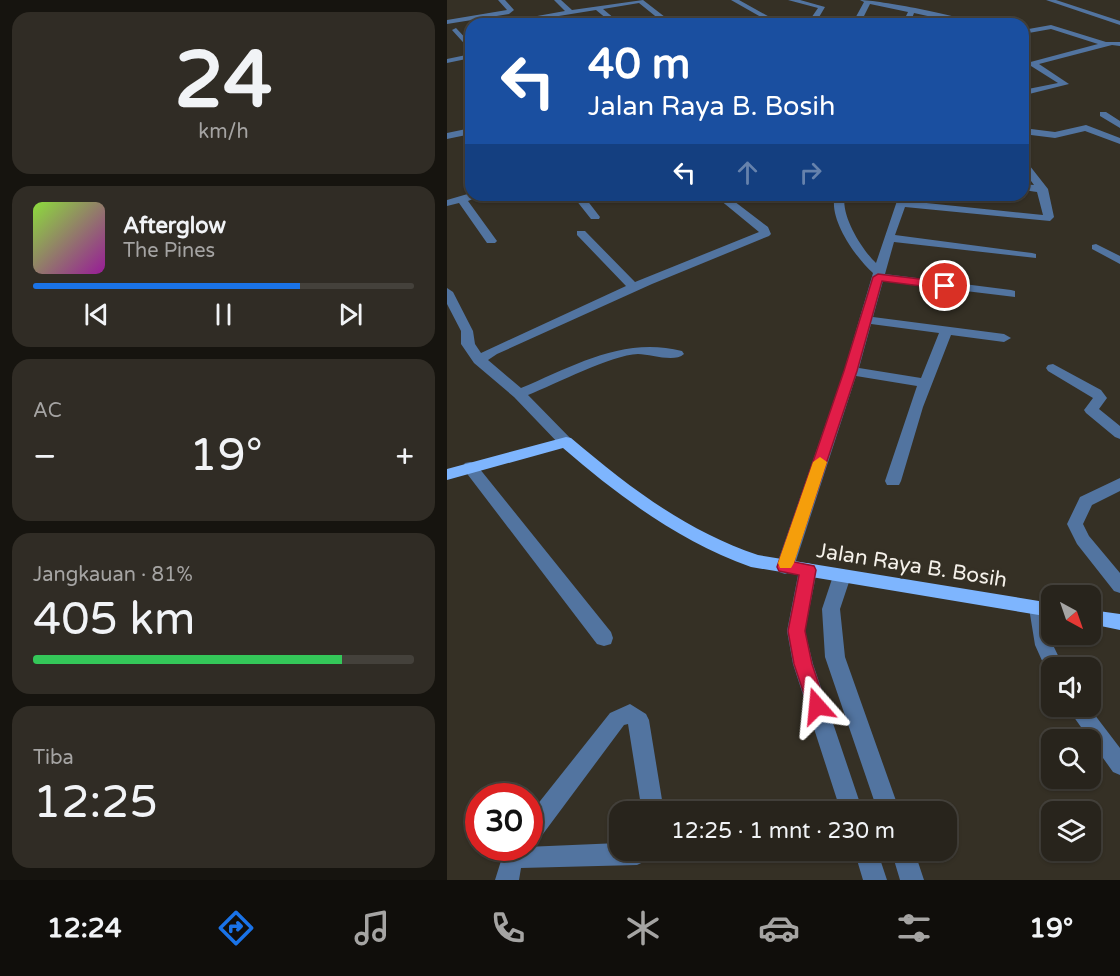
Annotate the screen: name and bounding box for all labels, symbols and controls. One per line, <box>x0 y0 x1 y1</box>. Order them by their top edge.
text: 24 <box>175 34 272 128</box>
text: 40 m <box>588 39 690 90</box>
icon: left <box>489 42 567 120</box>
text: Jalan Raya B. Bosih <box>588 90 836 123</box>
text: km/h <box>198 120 249 144</box>
icon: left <box>668 156 701 189</box>
icon: ahead <box>731 156 764 189</box>
icon: right <box>794 156 827 189</box>
text: Afterglow <box>123 213 226 239</box>
text: The Pines <box>123 239 215 263</box>
pin <box>919 260 970 311</box>
icon: arrive <box>928 269 961 302</box>
icon: previous <box>80 298 113 331</box>
icon: pause <box>207 298 240 331</box>
icon: next <box>334 298 367 331</box>
text: AC <box>33 399 62 423</box>
text: 19° <box>189 429 263 483</box>
text: − <box>33 437 57 476</box>
text: + <box>395 437 414 476</box>
street label: Jalan Raya B. Bosih <box>815 538 1009 593</box>
text: Jangkauan · 81% <box>33 563 193 587</box>
north arrow <box>1041 585 1101 645</box>
map controls <box>1041 585 1101 861</box>
text: 405 km <box>33 593 195 647</box>
button: sound <box>1041 657 1101 717</box>
position arrow <box>785 674 849 738</box>
button: search <box>1041 729 1101 789</box>
text: Tiba <box>33 746 74 770</box>
text: 12:25 <box>33 776 158 830</box>
speed limit sign: 30 <box>465 783 543 861</box>
button: layers <box>1041 801 1101 861</box>
text: 12:25 · 1 mnt · 230 m <box>671 818 895 844</box>
icon: directions <box>215 907 257 949</box>
icon: music <box>351 907 393 949</box>
icon: phone <box>487 907 529 949</box>
icon: climate <box>622 907 664 949</box>
icon: car <box>758 907 800 949</box>
icon: filters <box>893 907 935 949</box>
text: 12:24 <box>47 912 122 945</box>
text: 19° <box>1029 912 1073 945</box>

